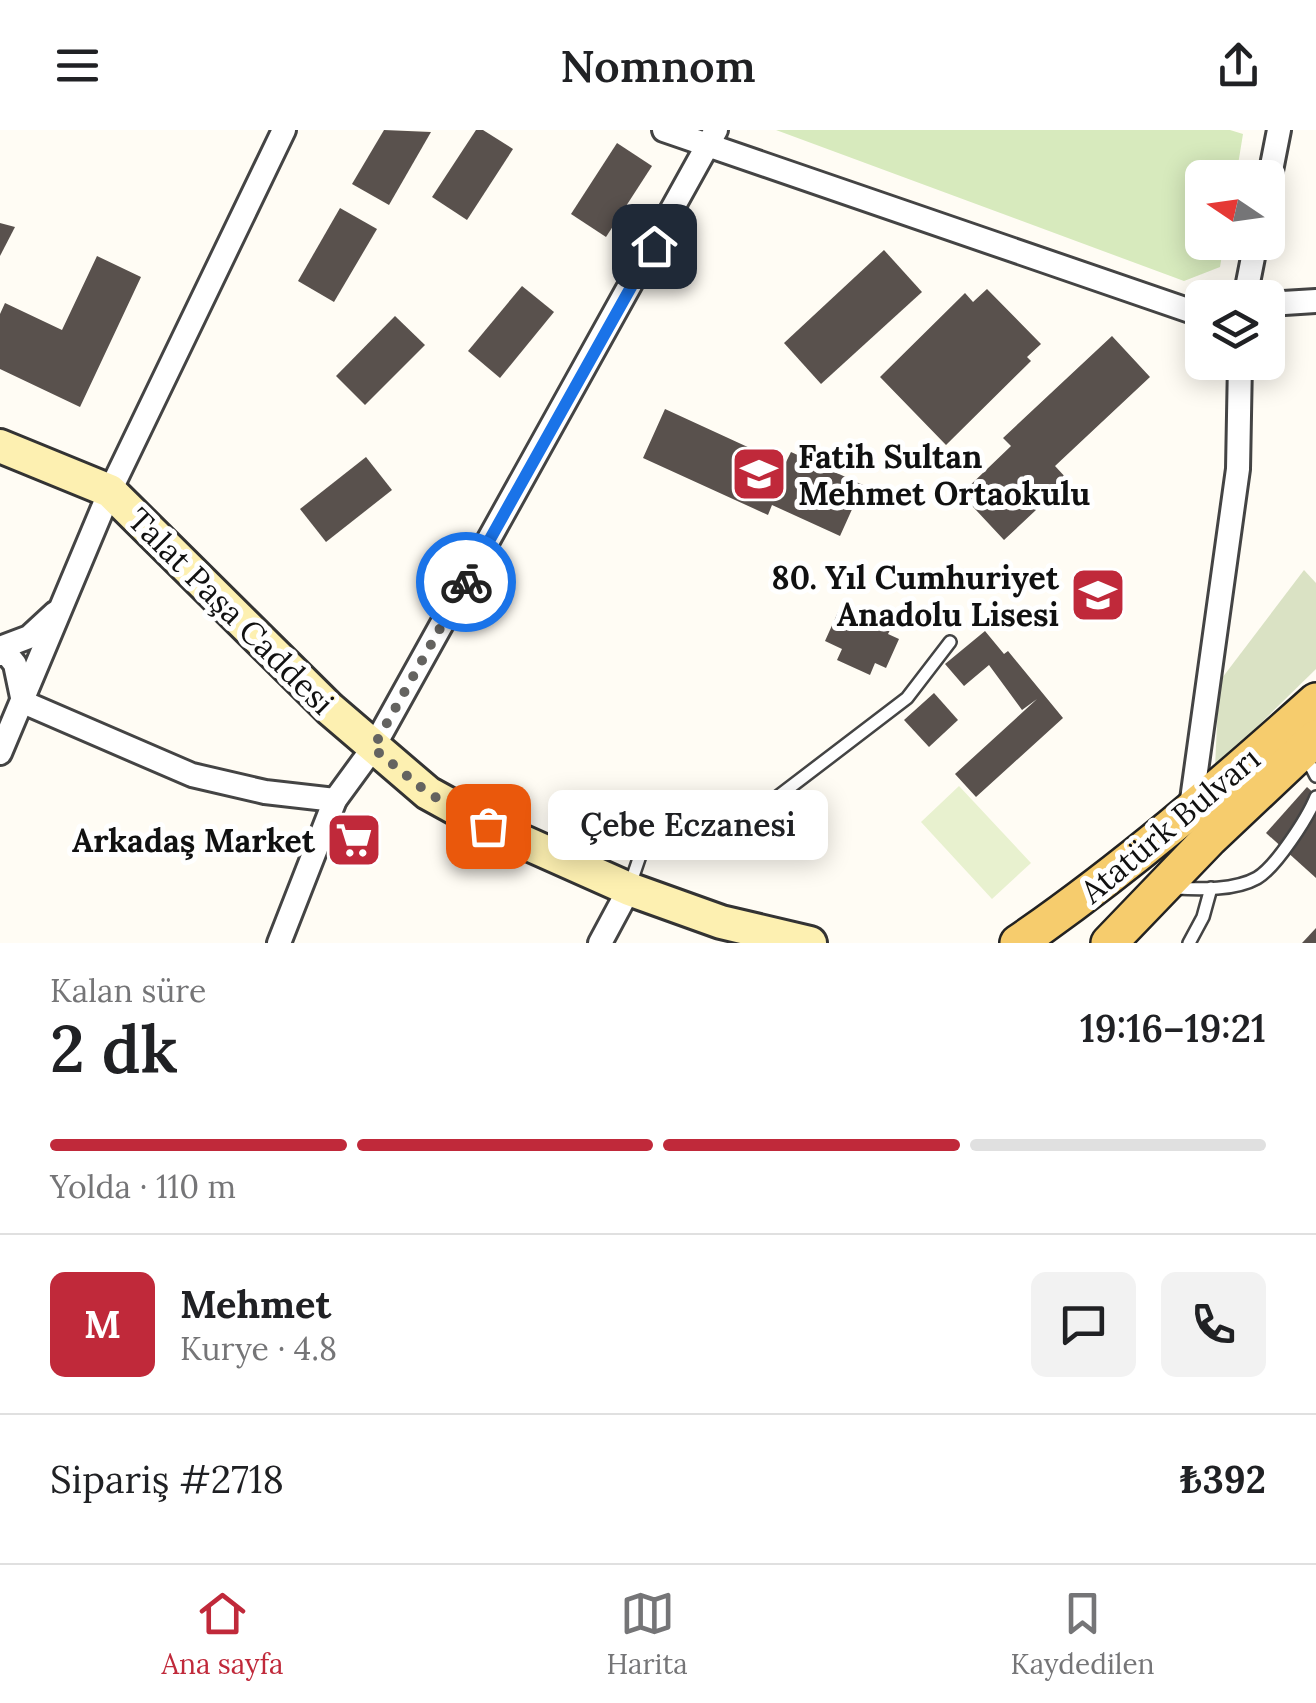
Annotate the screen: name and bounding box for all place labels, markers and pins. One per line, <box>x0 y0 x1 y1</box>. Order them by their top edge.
pin <box>612 204 697 289</box>
place label: Fatih Sultan Mehmet Ortaokulu <box>798 436 1090 514</box>
school or university icon: Fatih Sultan Mehmet Ortaokulu <box>729 444 789 504</box>
place label: 80. Yıl Cumhuriyet Anadolu Lisesi <box>771 557 1060 635</box>
school or university icon: 80. Yıl Cumhuriyet Anadolu Lisesi <box>1068 565 1128 625</box>
pin <box>446 784 531 869</box>
callout: Çebe Eczanesi <box>548 791 828 861</box>
supermarket icon: Arkadaş Market <box>324 810 384 870</box>
place label: Arkadaş Market <box>72 820 316 861</box>

